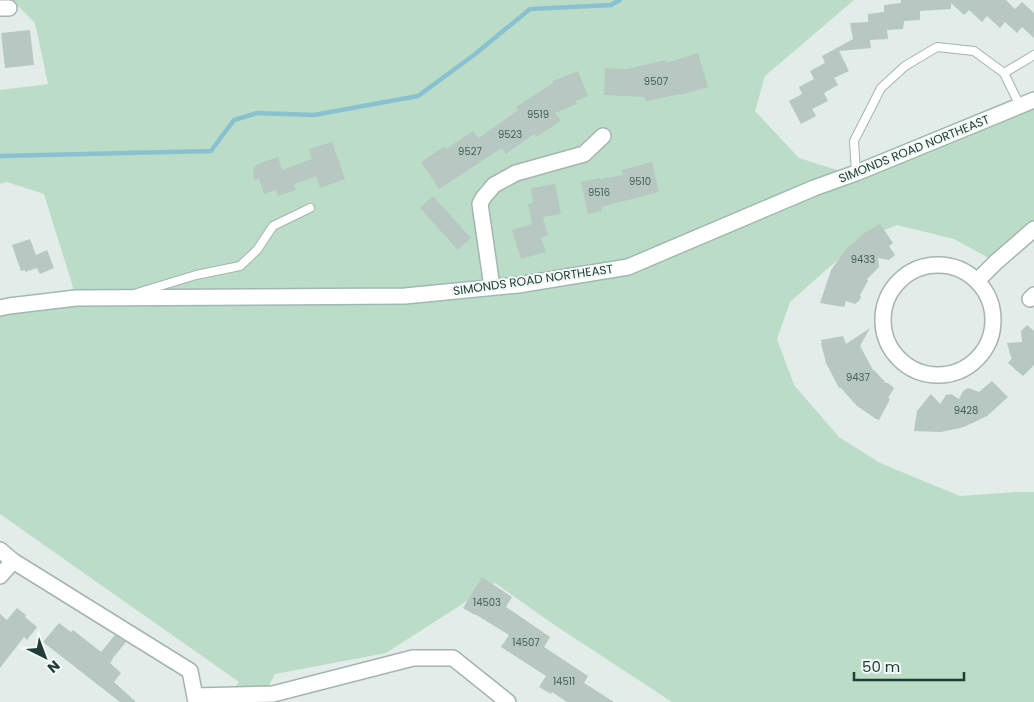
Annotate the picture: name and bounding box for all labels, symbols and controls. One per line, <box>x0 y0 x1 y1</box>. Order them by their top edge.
house number: 9507 <box>644 74 669 89</box>
house number: 9519 <box>527 107 549 122</box>
street label: SIMONDS ROAD NORTHEAST <box>836 110 992 187</box>
house number: 9523 <box>498 127 522 142</box>
house number: 9527 <box>458 144 482 159</box>
house number: 9510 <box>629 174 651 189</box>
house number: 9516 <box>588 185 610 200</box>
house number: 9433 <box>851 252 875 267</box>
street label: SIMONDS ROAD NORTHEAST <box>452 260 614 299</box>
house number: 9437 <box>846 370 871 385</box>
house number: 9428 <box>954 403 978 418</box>
house number: 14503 <box>473 595 501 610</box>
north arrow <box>20 632 70 682</box>
house number: 14507 <box>512 635 540 650</box>
scale bar <box>854 650 964 682</box>
text: N <box>43 656 64 678</box>
text: 50 m <box>862 656 900 677</box>
house number: 14511 <box>553 674 575 689</box>

